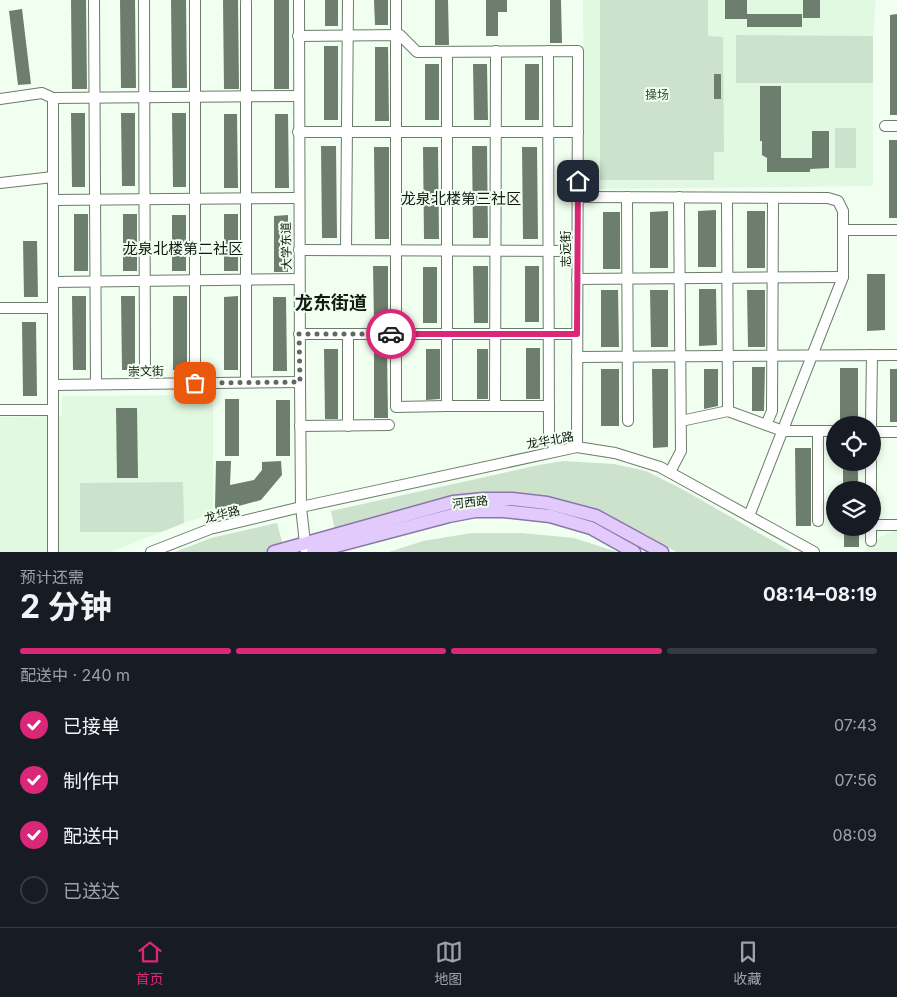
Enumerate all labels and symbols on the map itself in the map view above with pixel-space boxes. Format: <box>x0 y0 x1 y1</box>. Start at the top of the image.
park label: 操场 <box>645 87 669 102</box>
pin <box>557 160 599 202</box>
district label: 龙泉北楼第三社区 <box>401 189 521 208</box>
street label: 大学东道 <box>278 222 294 270</box>
street label: 志远街 <box>558 231 573 267</box>
district label: 龙泉北楼第二社区 <box>123 239 243 258</box>
district label: 龙东街道 <box>295 292 367 313</box>
courier <box>366 309 416 359</box>
pin <box>174 362 216 404</box>
street label: 崇文街 <box>128 363 164 379</box>
street label: 龙华北路 <box>525 428 575 452</box>
street label: 河西路 <box>451 493 489 511</box>
street label: 龙华路 <box>203 502 241 526</box>

